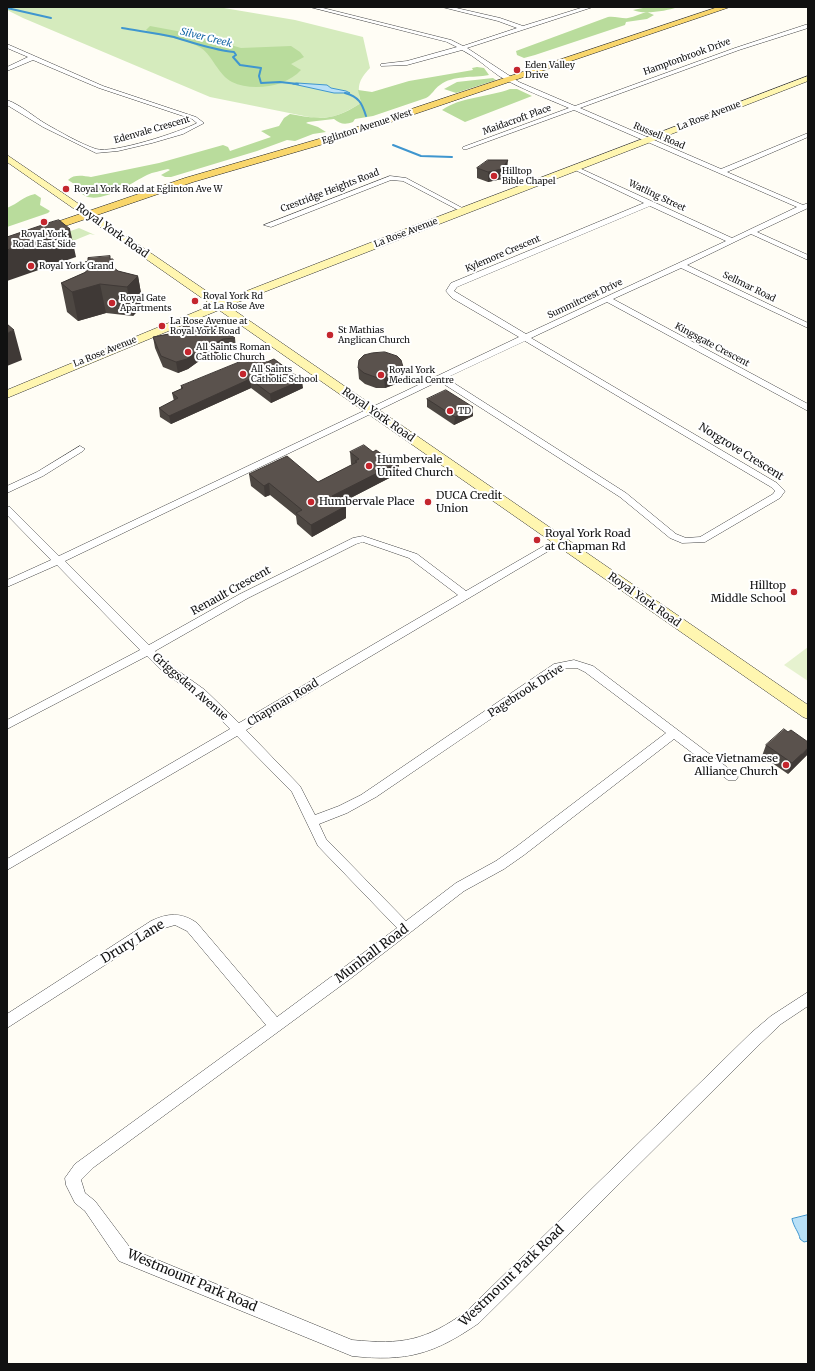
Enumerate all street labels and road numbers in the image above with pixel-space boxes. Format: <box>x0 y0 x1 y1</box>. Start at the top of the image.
street label: Hamptonbrook Drive <box>642 36 732 78</box>
street label: La Rose Avenue <box>676 99 742 133</box>
street label: Maidacroft Place <box>481 103 553 137</box>
street label: Eglinton Avenue West <box>321 107 413 147</box>
street label: Edenvale Crescent <box>113 114 191 146</box>
street label: Russell Road <box>632 120 686 152</box>
street label: Crestridge Heights Road <box>279 167 381 215</box>
street label: Watling Street <box>627 178 687 214</box>
street label: Royal York Road <box>73 201 151 261</box>
street label: La Rose Avenue <box>373 216 439 250</box>
street label: Kylemore Crescent <box>464 233 542 275</box>
street label: Sellmar Road <box>721 270 777 304</box>
street label: Summitcrest Drive <box>546 277 624 321</box>
street label: Kingsgate Crescent <box>673 321 751 369</box>
street label: La Rose Avenue <box>72 334 138 370</box>
street label: Royal York Road <box>339 385 417 445</box>
street label: Norgrove Crescent <box>696 421 786 483</box>
street label: Renault Crescent <box>189 564 273 618</box>
street label: Royal York Road <box>605 570 683 630</box>
street label: Griggsden Avenue <box>149 651 231 723</box>
street label: Pagebrook Drive <box>486 662 566 720</box>
street label: Chapman Road <box>245 677 321 729</box>
street label: Drury Lane <box>98 917 168 967</box>
street label: Munhall Road <box>332 921 412 987</box>
street label: Westmount Park Road <box>456 1222 568 1330</box>
street label: Westmount Park Road <box>125 1247 259 1315</box>

